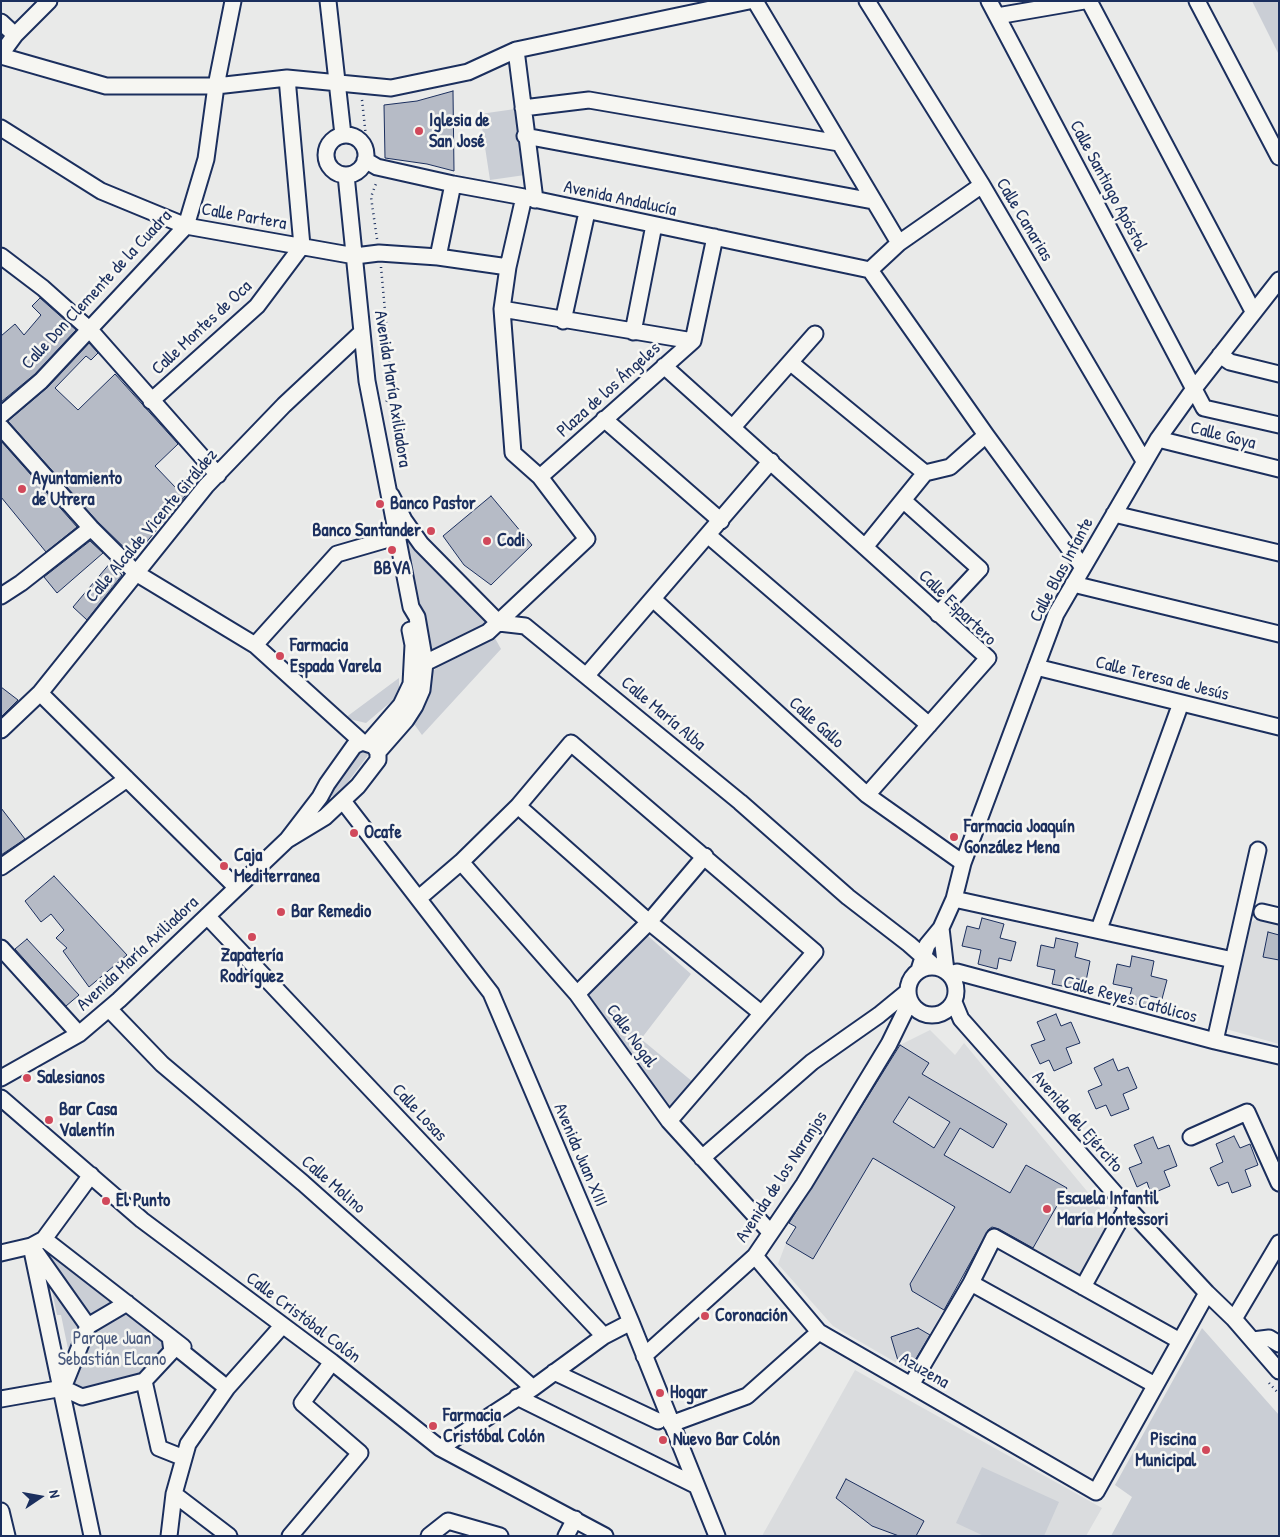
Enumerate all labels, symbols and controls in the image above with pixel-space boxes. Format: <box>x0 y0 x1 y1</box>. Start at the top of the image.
place label: Iglesia de San José <box>429 110 490 152</box>
street label: Calle Santiago Apóstol <box>1064 117 1152 255</box>
marker: Iglesia de San José <box>413 125 425 137</box>
street label: Calle Canarias <box>991 175 1057 265</box>
street label: Avenida Andalucía <box>562 177 678 221</box>
street label: Calle Partera <box>200 199 288 235</box>
street label: Calle Don Clemente de la Cuadra <box>17 206 177 374</box>
street label: Calle Montes de Oca <box>148 276 256 380</box>
street label: Avenida María Axiliadora <box>369 309 415 469</box>
street label: Plaza de los Ángeles <box>553 338 665 442</box>
street label: Calle Goya <box>1188 417 1258 455</box>
street label: Calle Alcalde Vicente Giráldez <box>81 445 223 607</box>
place label: Ayuntamiento de Utrera <box>32 468 122 510</box>
marker: Ayuntamiento de Utrera <box>16 483 28 495</box>
place label: Banco Pastor <box>390 493 476 515</box>
marker: Banco Pastor <box>374 498 386 510</box>
street label: Calle Blas Infante <box>1025 514 1099 626</box>
place label: Banco Santander <box>312 520 421 542</box>
marker: Banco Santander <box>425 525 437 537</box>
place label: Codi <box>497 530 525 552</box>
marker: Codi <box>481 535 493 547</box>
marker: BBVA <box>386 544 398 556</box>
place label: BBVA <box>373 558 411 580</box>
street label: Calle Espartero <box>913 565 1001 651</box>
place label: Farmacia Espada Varela <box>290 635 381 678</box>
marker: Farmacia Espada Varela <box>274 650 286 662</box>
street label: Calle Teresa de Jesús <box>1093 652 1231 706</box>
street label: Calle María Alba <box>616 672 710 756</box>
street label: Calle Gallo <box>784 693 848 753</box>
place label: Farmacia Joaquín González Mena <box>964 816 1075 859</box>
place label: Ocafe <box>364 822 402 844</box>
marker: Ocafe <box>348 827 360 839</box>
marker: Farmacia Joaquín González Mena <box>948 831 960 843</box>
place label: Caja Mediterranea <box>234 845 320 888</box>
marker: Caja Mediterranea <box>218 860 230 872</box>
street label: Avenida María Axiliadora <box>73 892 203 1016</box>
place label: Bar Remedio <box>291 901 371 923</box>
marker: Bar Remedio <box>275 906 287 918</box>
marker: Zapatería Rodríguez <box>246 931 258 943</box>
place label: Zapatería Rodríguez <box>220 945 284 988</box>
street label: Calle Reyes Católicos <box>1061 972 1199 1028</box>
street label: Calle Nogal <box>601 1000 661 1072</box>
place label: Salesianos <box>37 1067 105 1089</box>
street label: Avenida del Ejército <box>1027 1067 1127 1177</box>
marker: Salesianos <box>21 1072 33 1084</box>
street label: Calle Losas <box>387 1080 451 1146</box>
place label: Bar Casa Valentín <box>59 1099 117 1142</box>
street label: Avenida Juan XIII <box>549 1100 611 1210</box>
street label: Avenida de los Naranjos <box>732 1107 832 1247</box>
marker: Bar Casa Valentín <box>43 1114 55 1126</box>
street label: Calle Molino <box>296 1151 370 1219</box>
place label: Escuela Infantil María Montessori <box>1057 1188 1168 1230</box>
place label: El Punto <box>116 1190 170 1212</box>
marker: El Punto <box>100 1195 112 1207</box>
marker: Escuela Infantil María Montessori <box>1041 1203 1053 1215</box>
street label: Calle Cristóbal Colón <box>241 1268 365 1368</box>
place label: Coronación <box>715 1305 788 1327</box>
marker: Coronación <box>699 1310 711 1322</box>
park label: Parque Juan Sebastián Elcano <box>58 1328 166 1370</box>
street label: Azuzena <box>895 1348 953 1394</box>
place label: Hogar <box>670 1382 708 1404</box>
marker: Hogar <box>654 1387 666 1399</box>
place label: Farmacia Cristóbal Colón <box>443 1405 545 1448</box>
marker: Farmacia Cristóbal Colón <box>427 1420 439 1432</box>
place label: Nuevo Bar Colón <box>673 1429 780 1451</box>
place label: Piscina Municipal <box>1135 1429 1196 1472</box>
marker: Nuevo Bar Colón <box>657 1434 669 1446</box>
marker: Piscina Municipal <box>1200 1444 1212 1456</box>
north arrow <box>15 1472 65 1522</box>
text: N <box>45 1488 65 1499</box>

